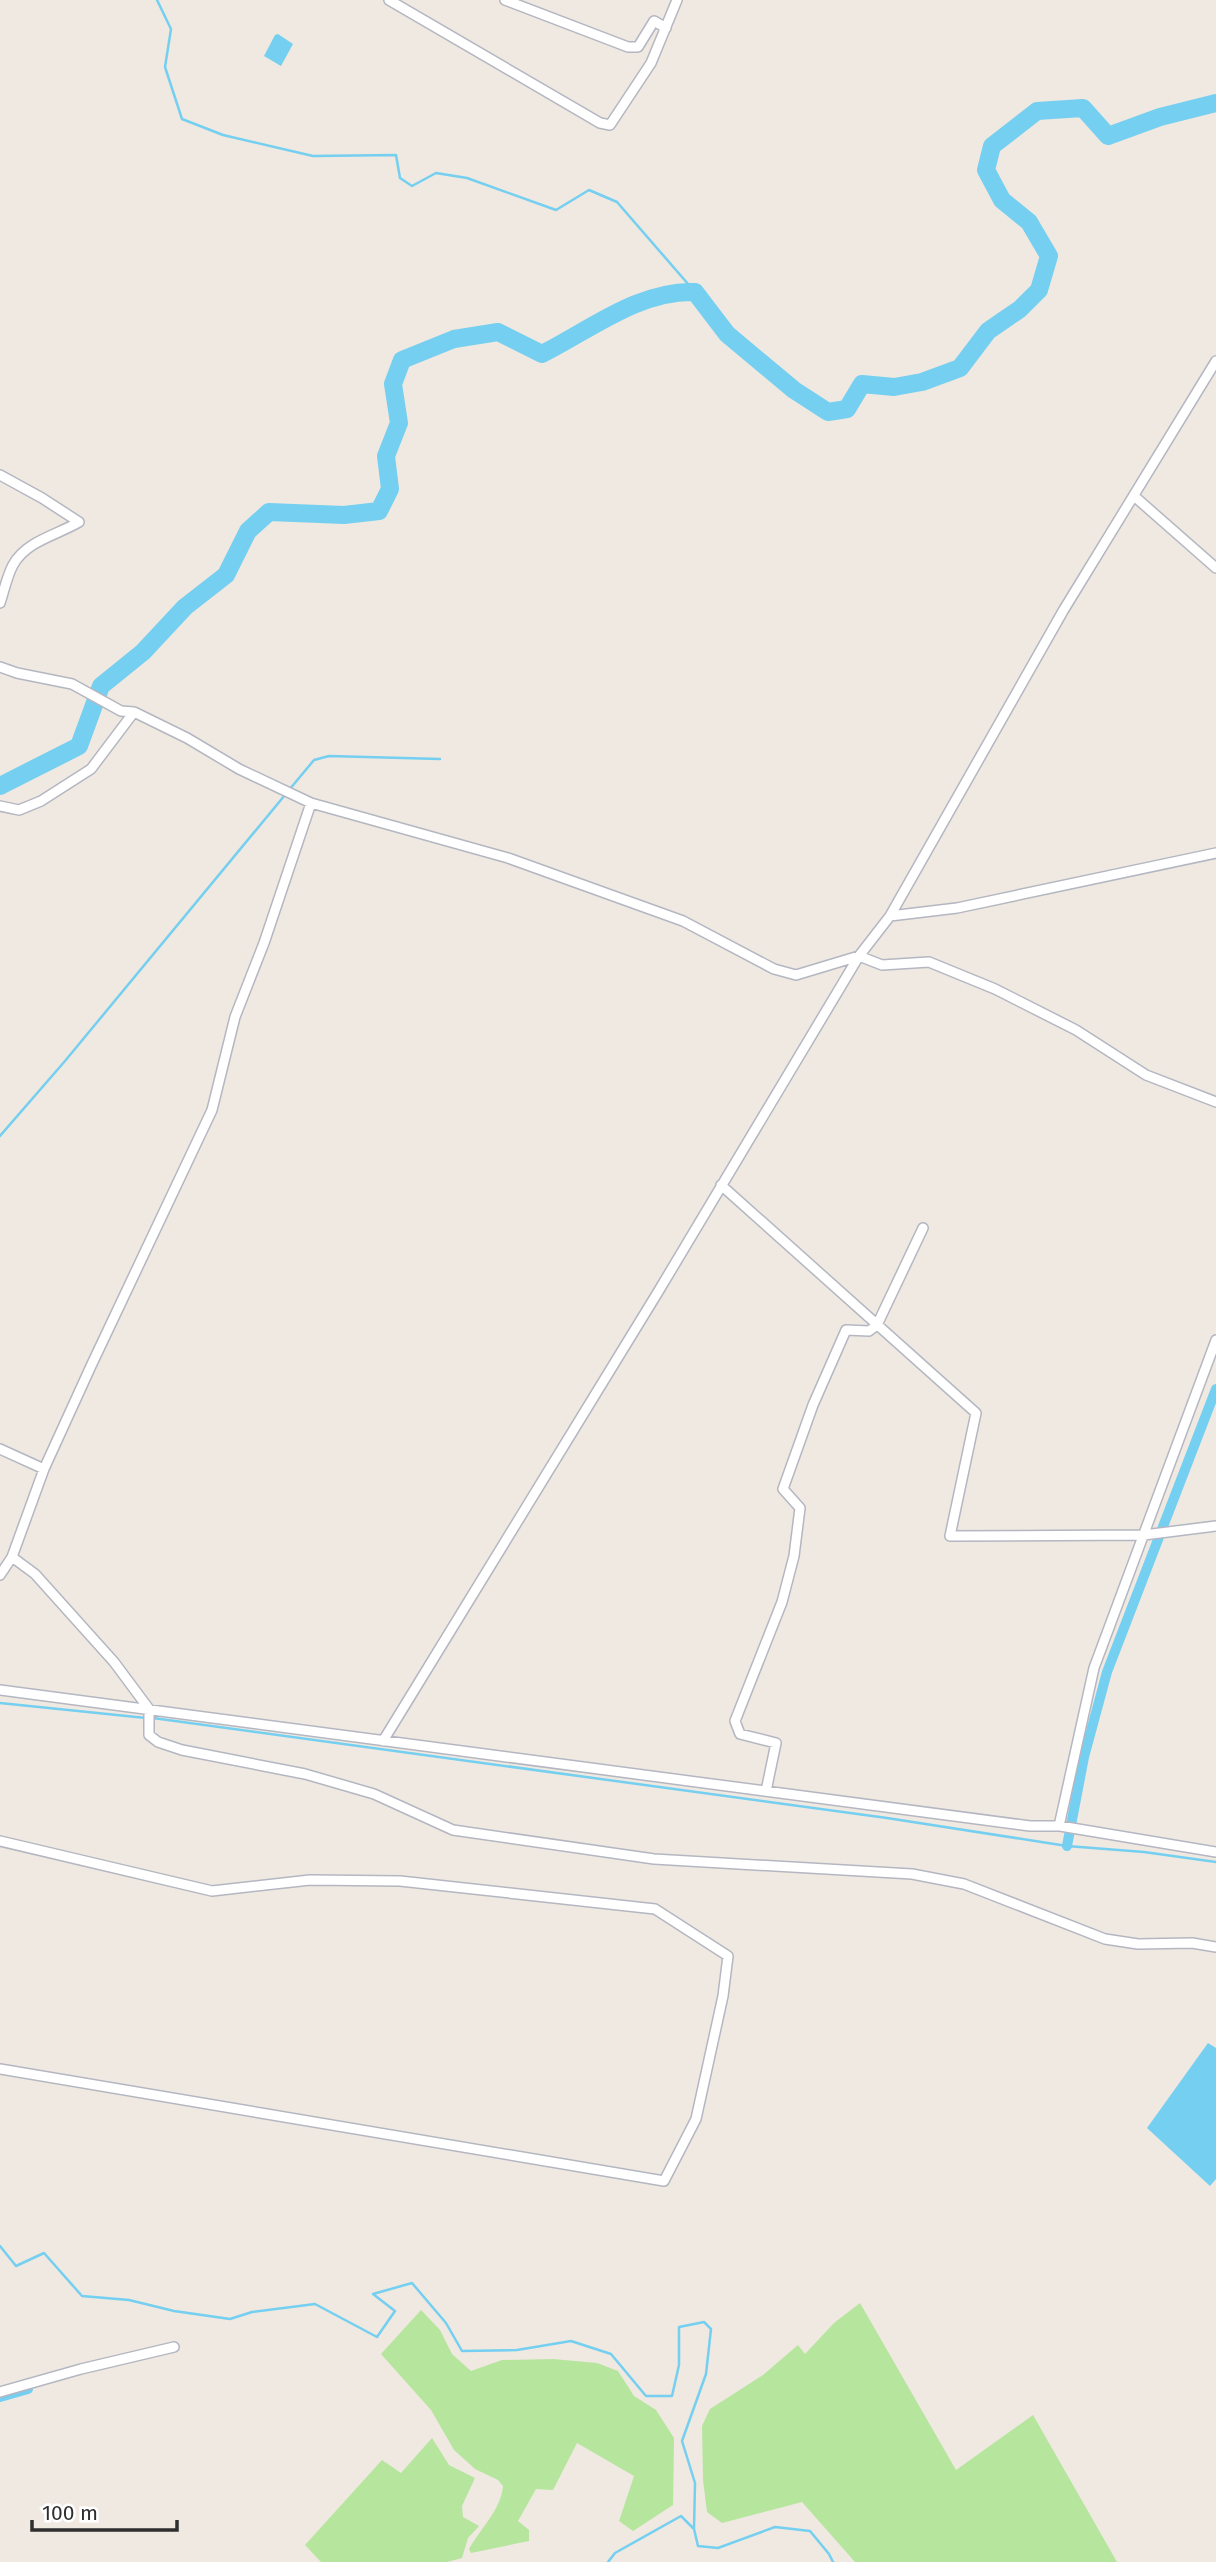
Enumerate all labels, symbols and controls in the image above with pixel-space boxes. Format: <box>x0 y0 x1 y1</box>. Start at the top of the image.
scale bar <box>32 2488 177 2532</box>
text: 100 m <box>42 2500 98 2526</box>

